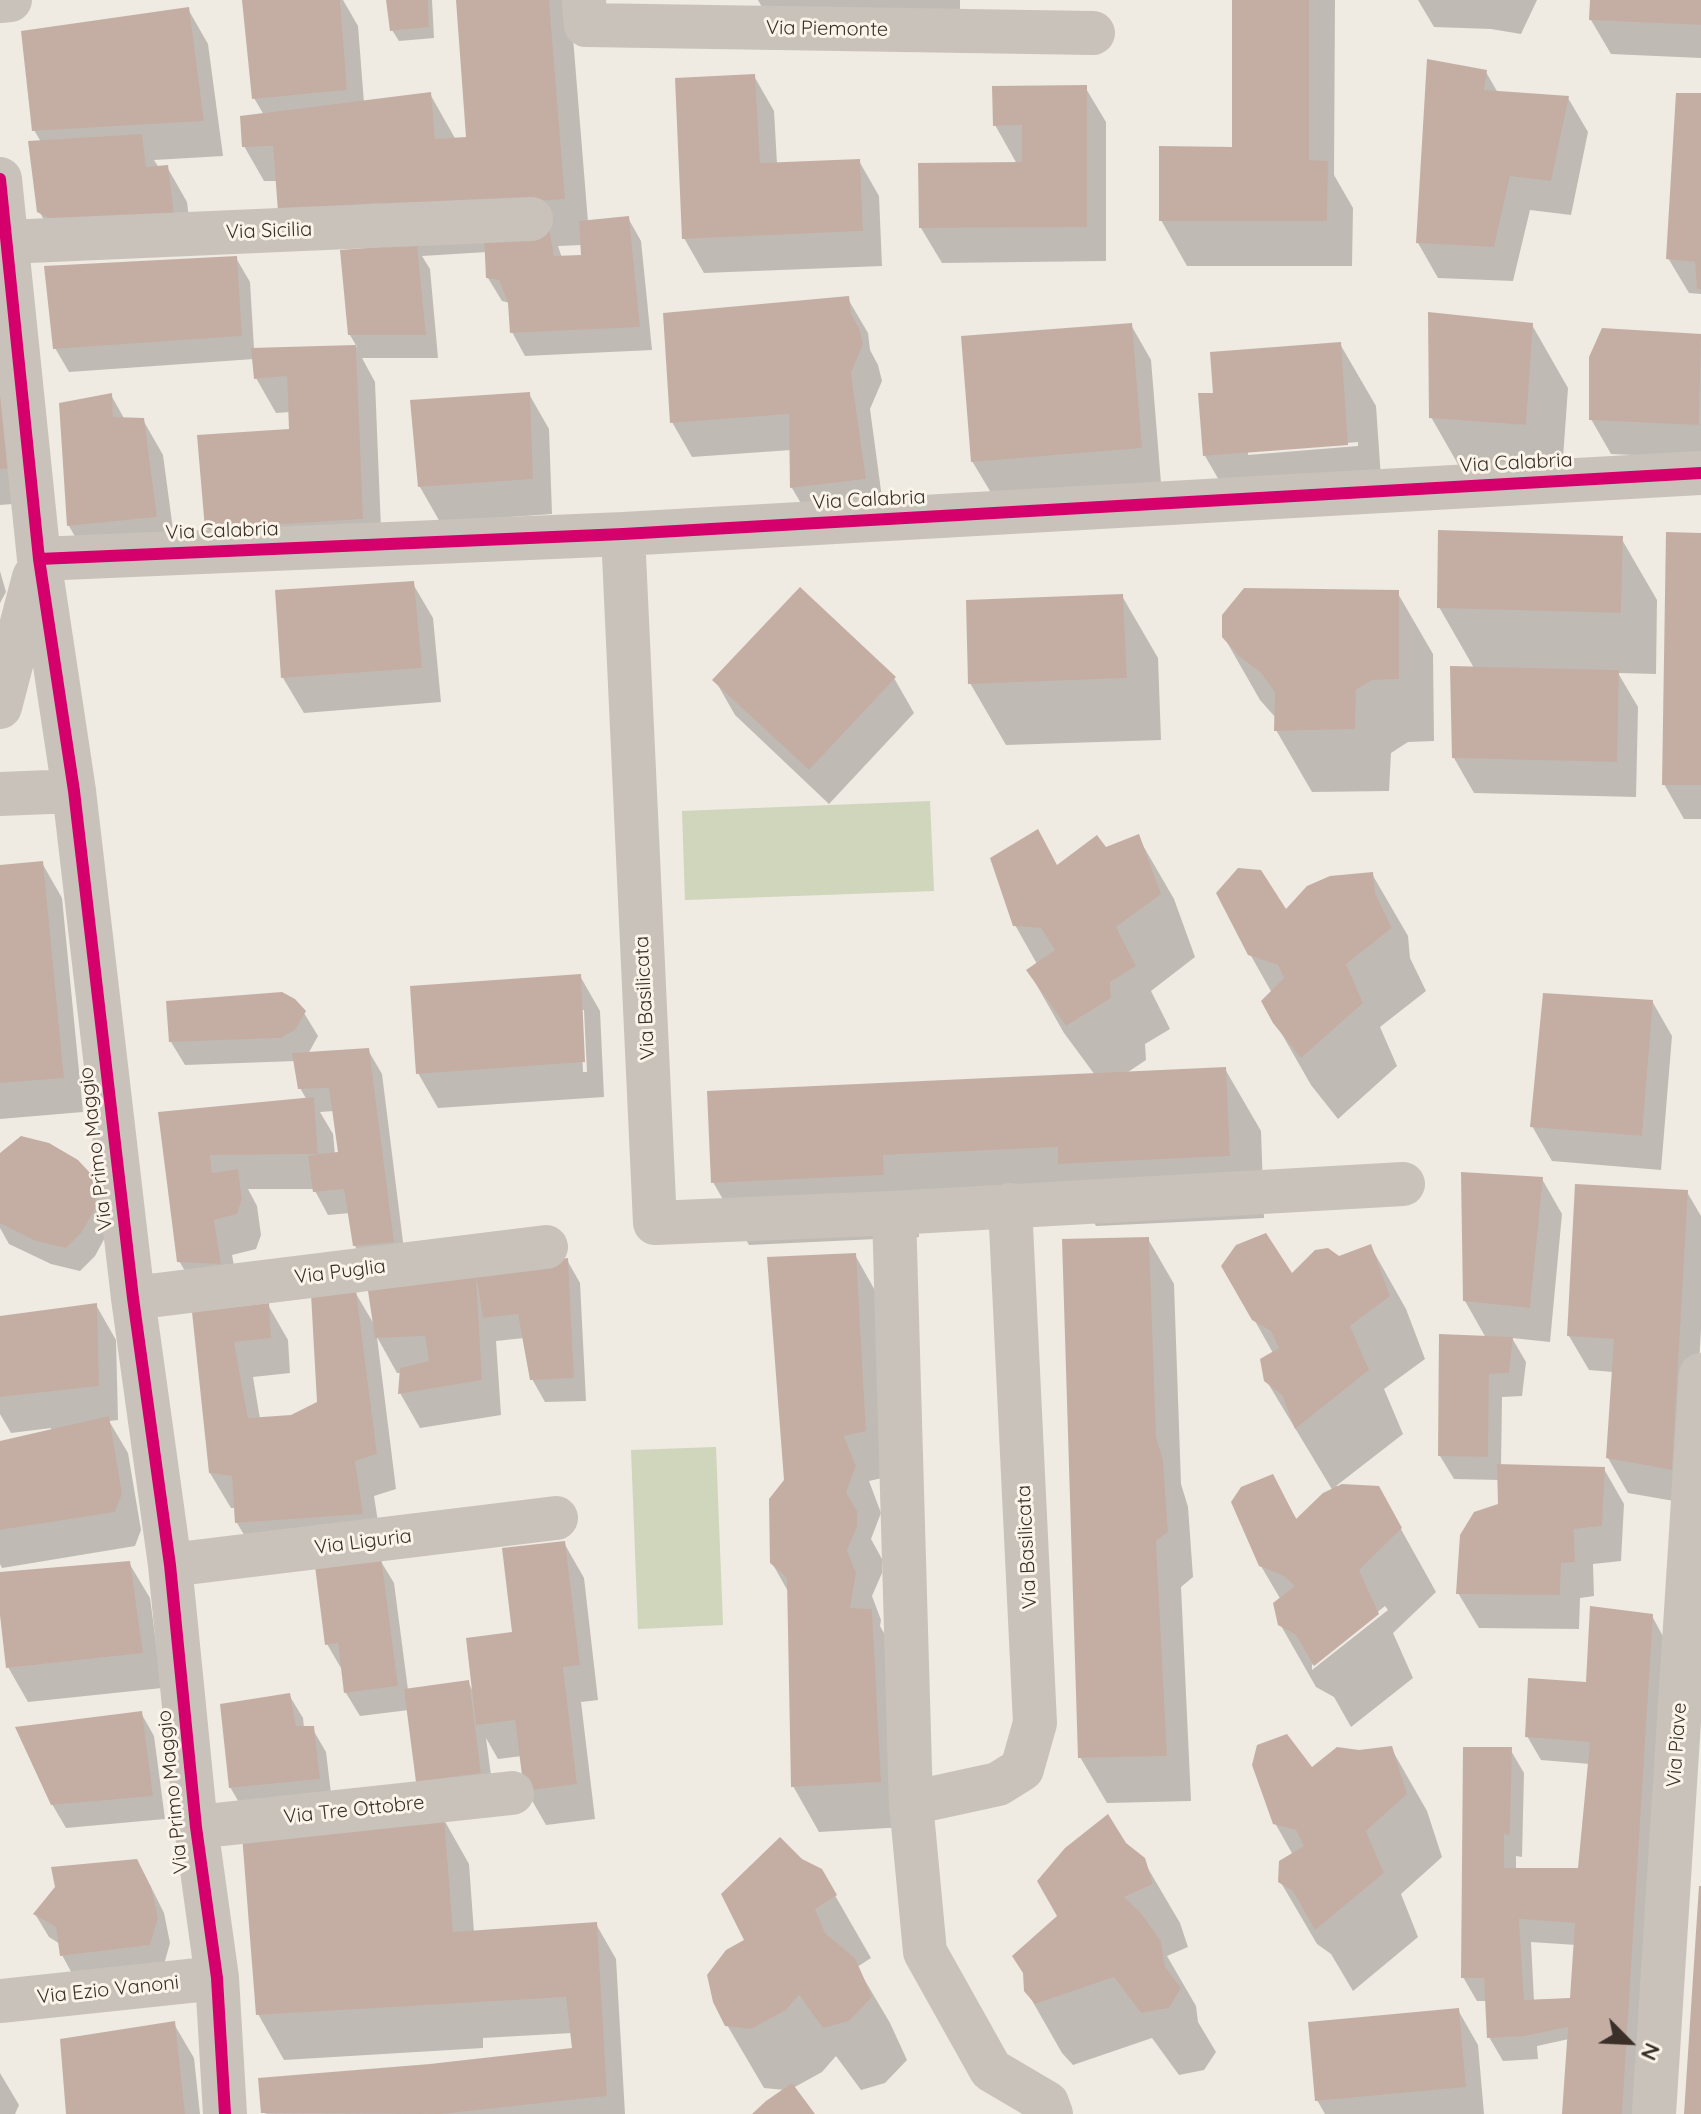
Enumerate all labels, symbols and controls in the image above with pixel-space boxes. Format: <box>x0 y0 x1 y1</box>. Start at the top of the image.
street label: Via Piemonte <box>766 16 888 42</box>
street label: Via Sicilia <box>225 218 313 244</box>
street label: Via Calabria <box>1459 448 1573 478</box>
street label: Via Calabria <box>812 485 926 515</box>
street label: Via Calabria <box>165 517 279 545</box>
street label: Via Basilicata <box>630 935 660 1061</box>
street label: Via Primo Maggio <box>74 1066 118 1232</box>
street label: Via Puglia <box>293 1255 387 1289</box>
street label: Via Basilicata <box>1012 1484 1042 1610</box>
street label: Via Liguria <box>313 1524 413 1560</box>
street label: Via Piave <box>1662 1702 1692 1788</box>
street label: Via Primo Maggio <box>152 1709 194 1875</box>
street label: Via Tre Ottobre <box>282 1791 426 1829</box>
street label: Via Ezio Vanoni <box>36 1971 180 2009</box>
north arrow <box>1589 2002 1669 2082</box>
text: N <box>1635 2039 1667 2065</box>

